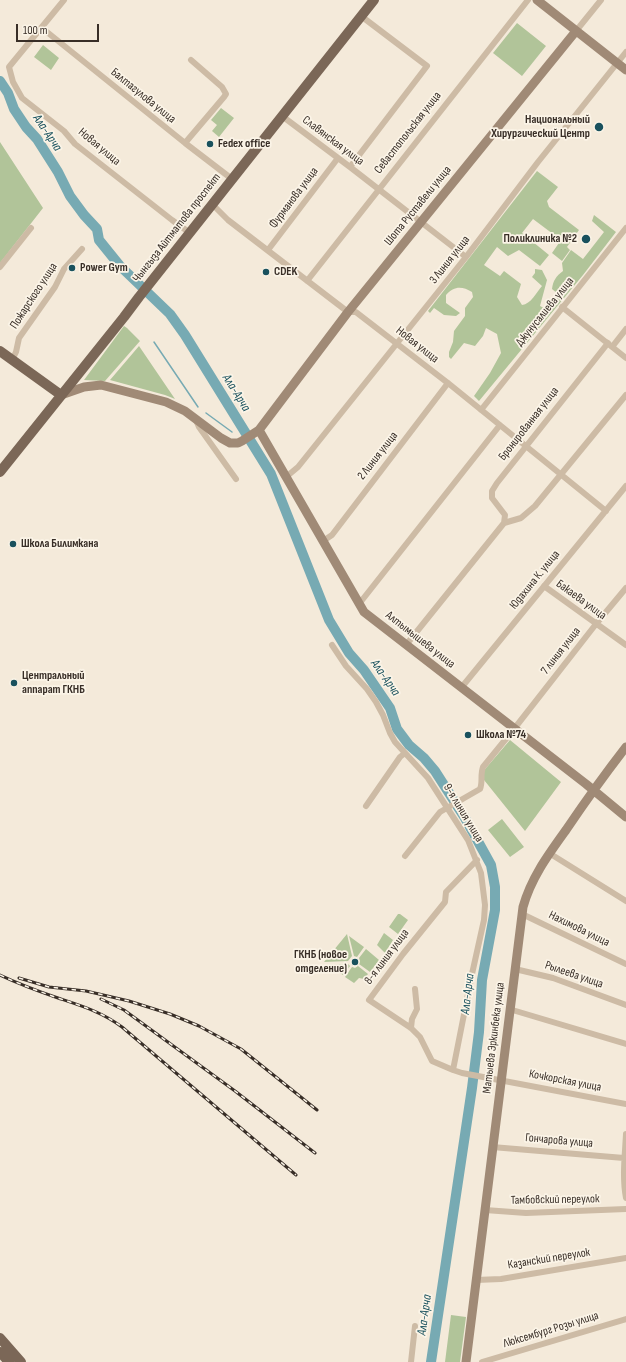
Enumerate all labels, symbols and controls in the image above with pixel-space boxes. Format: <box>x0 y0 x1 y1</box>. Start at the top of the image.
scale bar <box>18 16 101 42</box>
text: 100 m <box>23 23 48 38</box>
street label: Балтагулова улица <box>108 65 178 127</box>
street label: Севастопольская улица <box>371 89 445 177</box>
water label: Ала-Арча <box>29 112 65 154</box>
street label: Славянская улица <box>299 113 367 169</box>
place label: Национальный Хирургический Центр <box>491 113 590 141</box>
marker: Национальный Хирургический Центр <box>593 121 605 133</box>
street label: Новая улица <box>75 125 123 169</box>
place label: Fedex office <box>218 137 270 151</box>
marker: Fedex office <box>205 139 215 149</box>
street label: Шота Руставели улица <box>381 163 455 249</box>
street label: Фурманова улица <box>266 165 322 231</box>
street label: Чынгыза Айтматова проспект <box>130 171 224 285</box>
place label: Поликлиника №2 <box>503 232 577 246</box>
street label: 3 Линия улица <box>427 233 473 287</box>
marker: Поликлиника №2 <box>580 233 592 245</box>
street label: Пожарского улица <box>7 260 61 332</box>
place label: Power Gym <box>80 261 128 275</box>
marker: Power Gym <box>67 263 77 273</box>
place label: CDEK <box>274 265 297 279</box>
marker: CDEK <box>261 267 271 277</box>
street label: Джунусалиева улица <box>513 275 577 349</box>
street label: Новая улица <box>393 324 441 366</box>
water label: Ала-Арча <box>219 371 253 415</box>
street label: Бронированная улица <box>496 384 562 464</box>
street label: 2 Линия улица <box>355 429 401 483</box>
place label: Школа Билимкана <box>21 537 98 551</box>
marker: Школа Билимкана <box>8 539 18 549</box>
street label: Юдахина К. улица <box>507 548 563 612</box>
street label: Бакаева улица <box>553 577 609 623</box>
street label: Алтымышева улица <box>382 608 458 672</box>
street label: 7 линия улица <box>538 625 584 677</box>
water label: Ала-Арча <box>367 657 403 699</box>
place label: Центральный аппарат ГКНБ <box>22 669 85 697</box>
marker: Центральный аппарат ГКНБ <box>9 678 19 688</box>
place label: Школа №74 <box>476 728 526 742</box>
marker: Школа №74 <box>463 730 473 740</box>
street label: 9-я линия улица <box>440 781 486 845</box>
street label: Нахимова улица <box>546 908 612 950</box>
street label: 8-я линия улица <box>362 927 412 987</box>
place label: ГКНБ (новое отделение) <box>294 948 347 976</box>
marker: ГКНБ (новое отделение) <box>350 957 360 967</box>
street label: Рылеева улица <box>543 958 605 992</box>
water label: Ала-Арча <box>458 973 478 1015</box>
street label: Матыева Эркинбека улица <box>480 982 508 1094</box>
street label: Кочкорская улица <box>528 1067 602 1095</box>
street label: Гончарова улица <box>525 1131 593 1151</box>
street label: Тамбовский переулок <box>510 1192 600 1208</box>
street label: Казанский переулок <box>507 1245 591 1273</box>
water label: Ала-Арча <box>414 1294 436 1336</box>
street label: Люксембург Розы улица <box>501 1309 601 1351</box>

